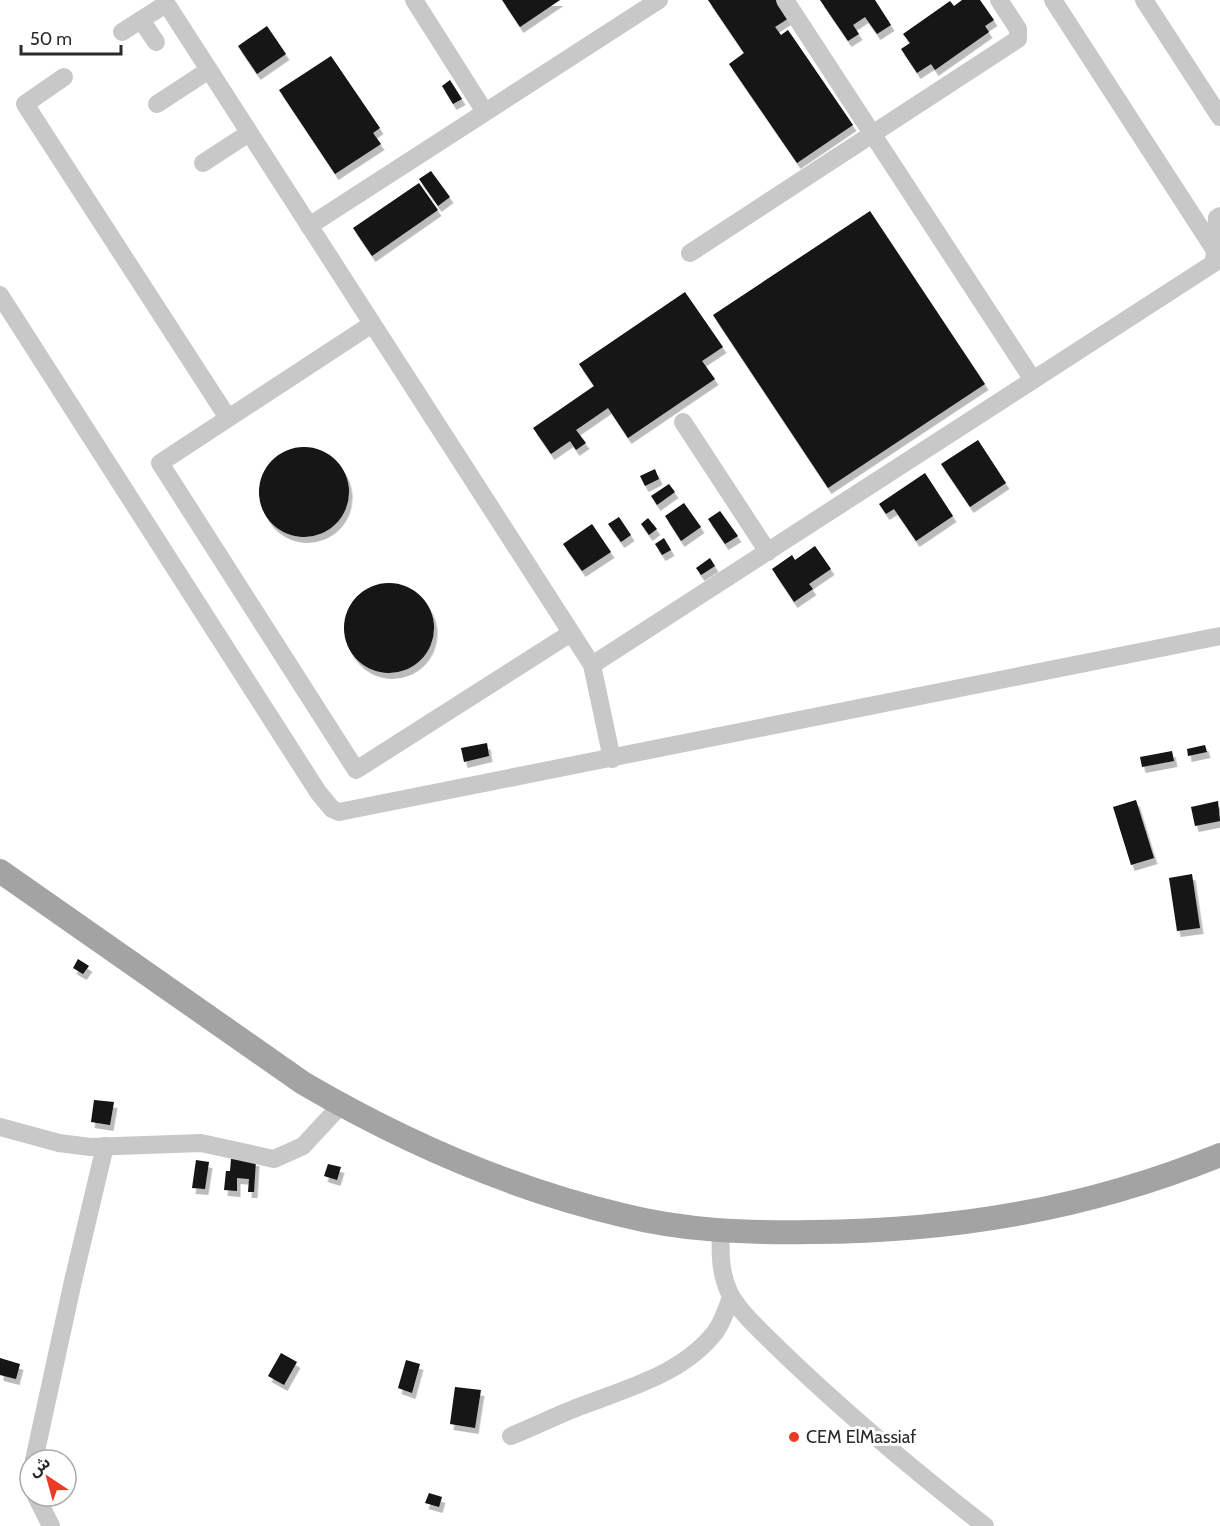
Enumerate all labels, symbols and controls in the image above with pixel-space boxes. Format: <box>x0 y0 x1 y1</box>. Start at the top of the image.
scale bar <box>21 18 122 56</box>
text: 50 m <box>30 28 72 50</box>
place label: CEM ElMassiaf <box>806 1426 916 1448</box>
marker: CEM ElMassiaf <box>787 1430 801 1444</box>
north arrow <box>18 1448 78 1508</box>
text: ش <box>25 1452 54 1480</box>

